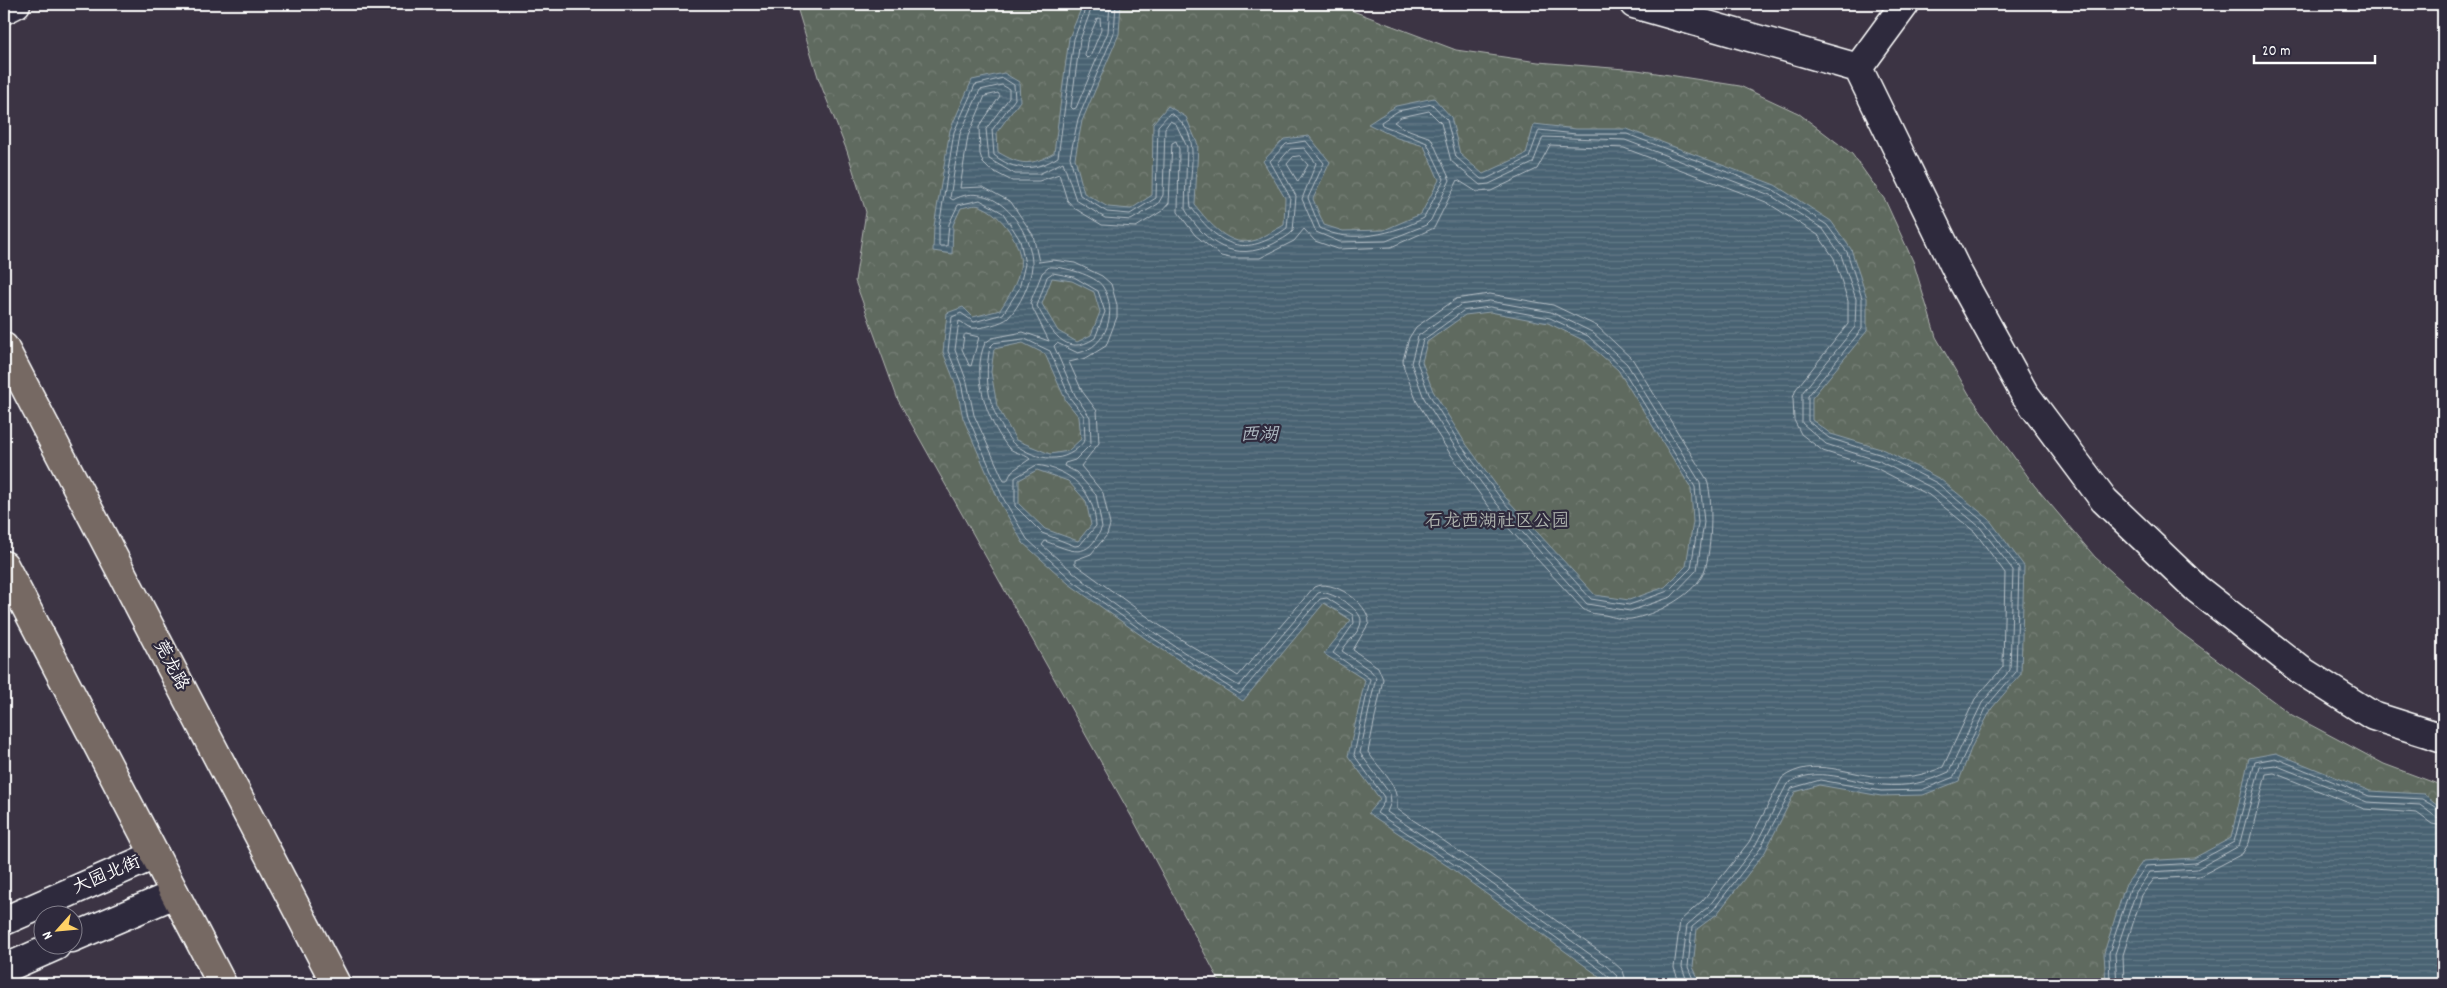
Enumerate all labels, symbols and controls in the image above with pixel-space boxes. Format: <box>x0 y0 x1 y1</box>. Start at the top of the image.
scale bar <box>2254 32 2376 64</box>
text: 20 m <box>2262 41 2290 63</box>
water label: 西湖 <box>1240 423 1280 450</box>
park label: 石龙西湖社区公园 <box>1425 510 1569 535</box>
street label: 莞龙路 <box>146 636 194 696</box>
street label: 大园北街 <box>69 850 145 902</box>
north arrow <box>32 906 82 956</box>
text: N <box>38 927 59 943</box>

